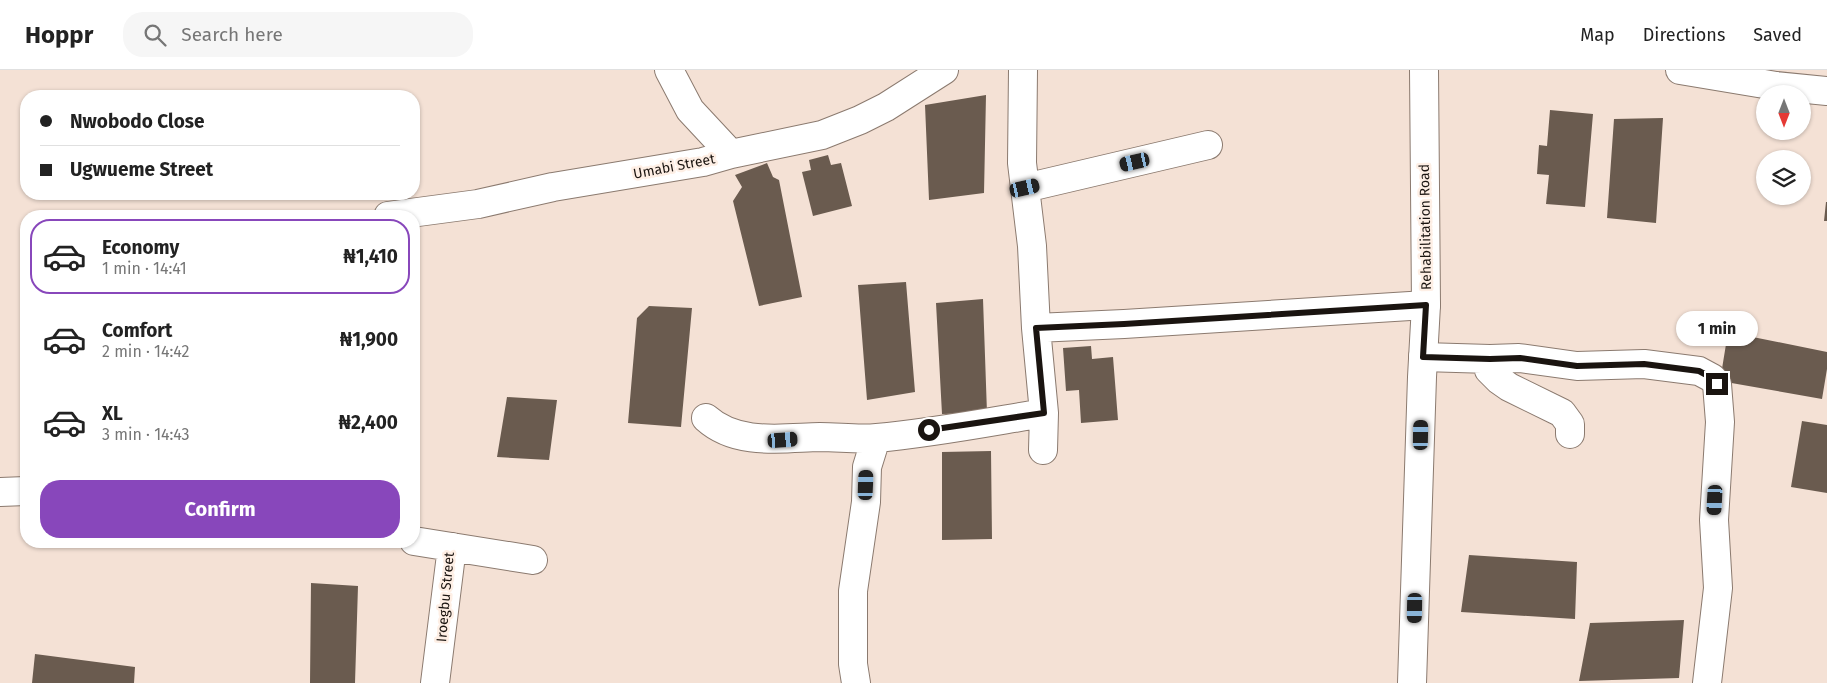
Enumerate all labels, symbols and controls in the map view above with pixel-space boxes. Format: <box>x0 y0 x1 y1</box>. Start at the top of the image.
search box <box>123 12 473 57</box>
text: Hoppr <box>25 21 93 49</box>
icon: search <box>141 21 169 49</box>
text: Search here <box>181 23 283 46</box>
text: Map <box>1580 24 1615 46</box>
text: Directions <box>1643 24 1725 46</box>
text: Saved <box>1753 24 1802 46</box>
north arrow <box>1756 85 1811 140</box>
map controls <box>1756 85 1811 205</box>
text: Nwobodo Close <box>70 110 204 133</box>
street label: Umabi Street <box>632 150 717 183</box>
button: layers <box>1756 150 1811 205</box>
car <box>1118 151 1151 173</box>
text: Ugwueme Street <box>70 158 213 181</box>
street label: Rehabilitation Road <box>1416 164 1435 290</box>
car <box>1008 177 1041 199</box>
icon: car <box>42 234 87 279</box>
text: Economy <box>102 236 179 259</box>
text: ₦1,410 <box>343 245 398 268</box>
text: 1 min · 14:41 <box>102 259 187 278</box>
callout: 1 min <box>1676 312 1758 346</box>
icon: car <box>42 317 87 362</box>
text: Comfort <box>102 319 172 342</box>
text: 1 min <box>1698 319 1736 338</box>
text: ₦1,900 <box>340 328 398 351</box>
text: 2 min · 14:42 <box>102 342 189 361</box>
route end <box>1706 373 1728 395</box>
icon: car <box>42 400 87 445</box>
text: XL <box>102 402 123 425</box>
text: ₦2,400 <box>339 411 398 434</box>
route start <box>918 419 940 441</box>
car <box>1413 420 1428 450</box>
text: 3 min · 14:43 <box>102 425 190 444</box>
car <box>767 431 798 449</box>
car <box>857 470 874 500</box>
button: Confirm <box>40 480 400 538</box>
car <box>1706 485 1723 515</box>
street label: Iroegbu Street <box>433 550 458 643</box>
car <box>1407 593 1422 623</box>

